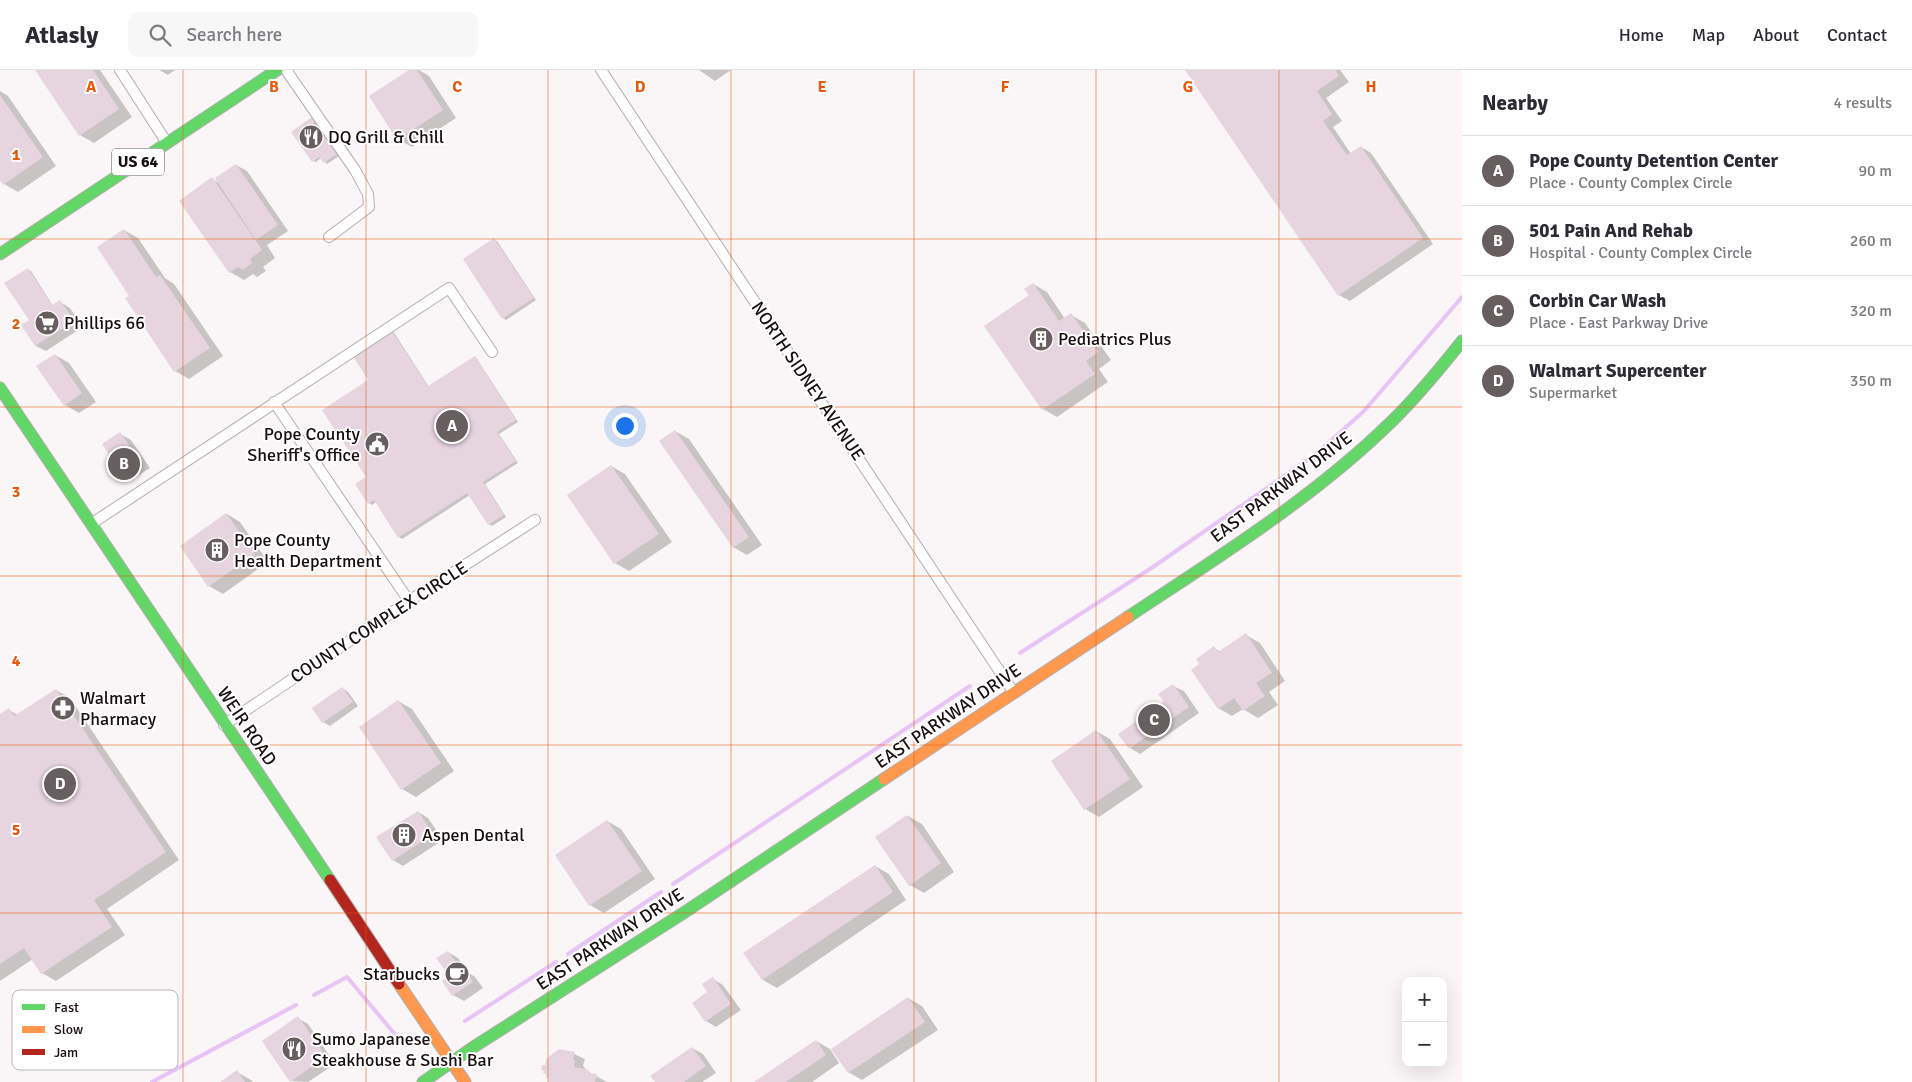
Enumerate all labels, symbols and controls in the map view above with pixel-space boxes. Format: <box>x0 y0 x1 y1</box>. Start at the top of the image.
search box <box>128 12 478 57</box>
text: Atlasly <box>25 20 98 50</box>
icon: search <box>146 21 174 49</box>
text: Search here <box>186 23 282 47</box>
text: Home <box>1619 24 1664 46</box>
text: Map <box>1692 24 1725 46</box>
text: About <box>1753 24 1799 46</box>
text: Contact <box>1827 24 1887 46</box>
text: A <box>86 77 97 97</box>
text: B <box>269 77 279 97</box>
text: C <box>452 77 462 97</box>
text: D <box>635 77 646 97</box>
text: E <box>817 77 827 97</box>
text: F <box>1001 77 1010 97</box>
text: G <box>1183 77 1193 97</box>
text: H <box>1366 77 1376 97</box>
text: Nearby <box>1482 90 1548 116</box>
text: 4 results <box>1833 93 1892 113</box>
restaurant icon: DQ Grill & Chill <box>298 124 324 150</box>
place label: DQ Grill & Chill <box>328 126 444 148</box>
text: 1 <box>12 145 21 165</box>
road number: US 64 <box>112 148 164 175</box>
text: Pope County Detention Center <box>1529 149 1778 173</box>
text: A <box>1493 161 1503 181</box>
text: 90 m <box>1858 161 1892 181</box>
text: Place · County Complex Circle <box>1529 173 1732 193</box>
text: 501 Pain And Rehab <box>1529 219 1693 243</box>
text: B <box>1493 231 1503 251</box>
text: 260 m <box>1850 231 1892 251</box>
text: Hospital · County Complex Circle <box>1529 243 1752 263</box>
text: Corbin Car Wash <box>1529 289 1666 313</box>
street label: NORTH SIDNEY AVENUE <box>747 297 869 465</box>
text: C <box>1493 301 1503 321</box>
text: 320 m <box>1850 301 1892 321</box>
supermarket icon: Phillips 66 <box>34 310 60 336</box>
place label: Phillips 66 <box>64 312 145 334</box>
text: Place · East Parkway Drive <box>1529 313 1708 333</box>
text: 2 <box>12 314 20 334</box>
building icon: Pediatrics Plus <box>1028 326 1054 352</box>
place label: Pediatrics Plus <box>1058 328 1172 350</box>
text: Walmart Supercenter <box>1529 359 1707 383</box>
text: D <box>1493 371 1503 391</box>
text: 350 m <box>1850 371 1892 391</box>
text: Supermarket <box>1529 383 1617 403</box>
pin: A <box>436 407 468 445</box>
your location <box>612 413 638 439</box>
place label: Pope County Sheriff's Office <box>247 423 361 466</box>
street label: EAST PARKWAY DRIVE <box>1206 427 1356 547</box>
public building icon: Pope County Sheriff's Office <box>364 431 390 457</box>
pin: B <box>108 445 140 483</box>
text: 3 <box>12 482 20 502</box>
place label: Pope County Health Department <box>234 529 381 572</box>
building icon: Pope County Health Department <box>204 537 230 563</box>
street label: COUNTY COMPLEX CIRCLE <box>286 556 472 688</box>
text: 4 <box>12 651 21 671</box>
street label: EAST PARKWAY DRIVE <box>871 659 1025 773</box>
street label: WEIR ROAD <box>213 682 281 770</box>
place label: Walmart Pharmacy <box>80 687 157 730</box>
pharmacy icon: Walmart Pharmacy <box>50 695 76 721</box>
pin: C <box>1138 701 1170 739</box>
pin: D <box>44 765 76 803</box>
text: 5 <box>12 820 20 840</box>
building icon: Aspen Dental <box>391 822 417 848</box>
place label: Aspen Dental <box>422 824 524 846</box>
street label: EAST PARKWAY DRIVE <box>532 883 688 995</box>
cafe icon: Starbucks <box>444 961 470 987</box>
place label: Starbucks <box>363 963 440 985</box>
map controls <box>1402 977 1447 1067</box>
button: + <box>1402 977 1447 1022</box>
legend <box>12 990 178 1070</box>
text: Fast <box>54 999 79 1016</box>
text: Slow <box>54 1021 83 1038</box>
button: − <box>1402 1022 1447 1067</box>
place label: Sumo Japanese Steakhouse & Sushi Bar <box>312 1028 494 1071</box>
restaurant icon: Sumo Japanese Steakhouse & Sushi Bar <box>281 1036 307 1062</box>
text: Jam <box>54 1044 78 1061</box>

